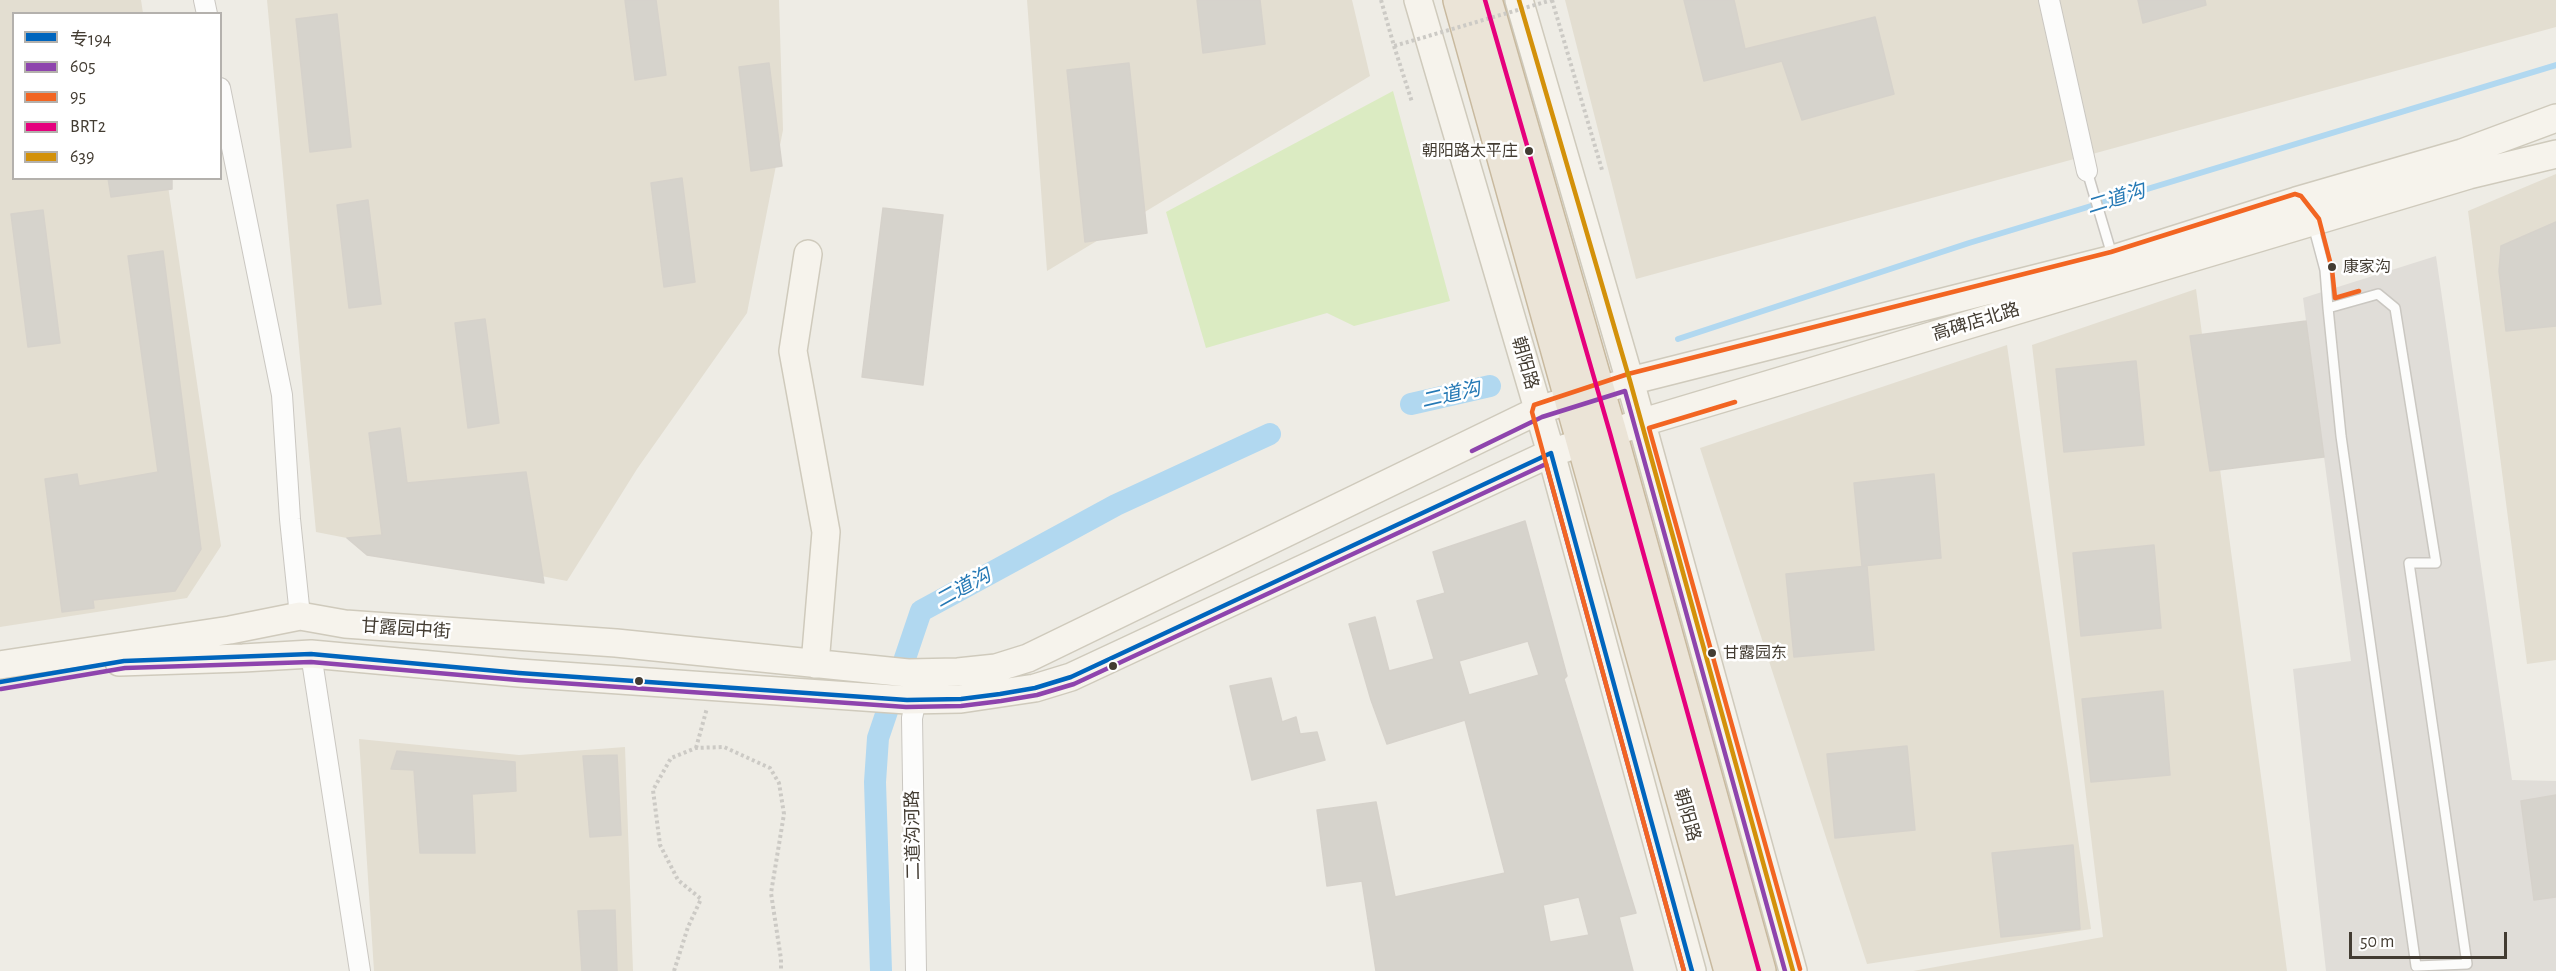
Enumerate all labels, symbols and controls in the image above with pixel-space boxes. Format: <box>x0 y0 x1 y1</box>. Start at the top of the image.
legend <box>12 12 222 180</box>
text: 专194 <box>70 31 111 49</box>
text: 605 <box>70 58 96 76</box>
text: 95 <box>70 88 86 106</box>
text: BRT2 <box>70 118 106 136</box>
place label: 朝阳路太平庄 <box>1422 141 1518 161</box>
marker: 朝阳路太平庄 <box>1523 145 1535 157</box>
text: 639 <box>70 148 94 166</box>
water label: 二道沟 <box>2084 179 2148 219</box>
place label: 康家沟 <box>2343 257 2391 277</box>
marker: 康家沟 <box>2326 261 2338 273</box>
street label: 高碑店北路 <box>1930 299 2022 345</box>
street label: 朝阳路 <box>1507 334 1543 392</box>
water label: 二道沟 <box>1419 377 1483 413</box>
water label: 二道沟 <box>931 563 995 613</box>
street label: 甘露园中街 <box>360 615 452 643</box>
place label: 甘露园东 <box>1723 643 1787 663</box>
marker: 甘露园东 <box>1706 647 1718 659</box>
unlabelled marker <box>1107 660 1119 672</box>
unlabelled marker <box>633 675 645 687</box>
street label: 朝阳路 <box>1669 786 1705 844</box>
street label: 二道沟河路 <box>901 790 925 880</box>
scale bar <box>2352 920 2510 958</box>
text: 50 m <box>2360 933 2394 951</box>

